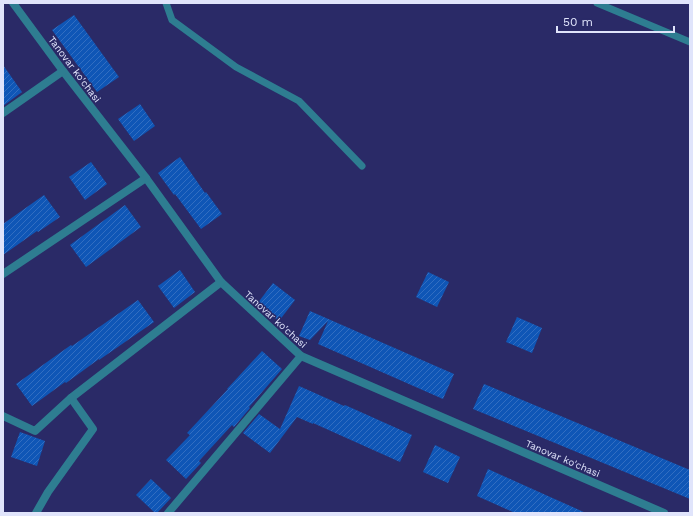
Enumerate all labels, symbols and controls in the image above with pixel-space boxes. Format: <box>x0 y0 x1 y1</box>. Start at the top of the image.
scale bar <box>557 8 674 34</box>
text: 50 m <box>563 15 593 29</box>
street label: Tanovar ko'chasi <box>46 34 103 104</box>
street label: Tanovar ko'chasi <box>242 289 309 350</box>
street label: Tanovar ko'chasi <box>524 438 602 479</box>

